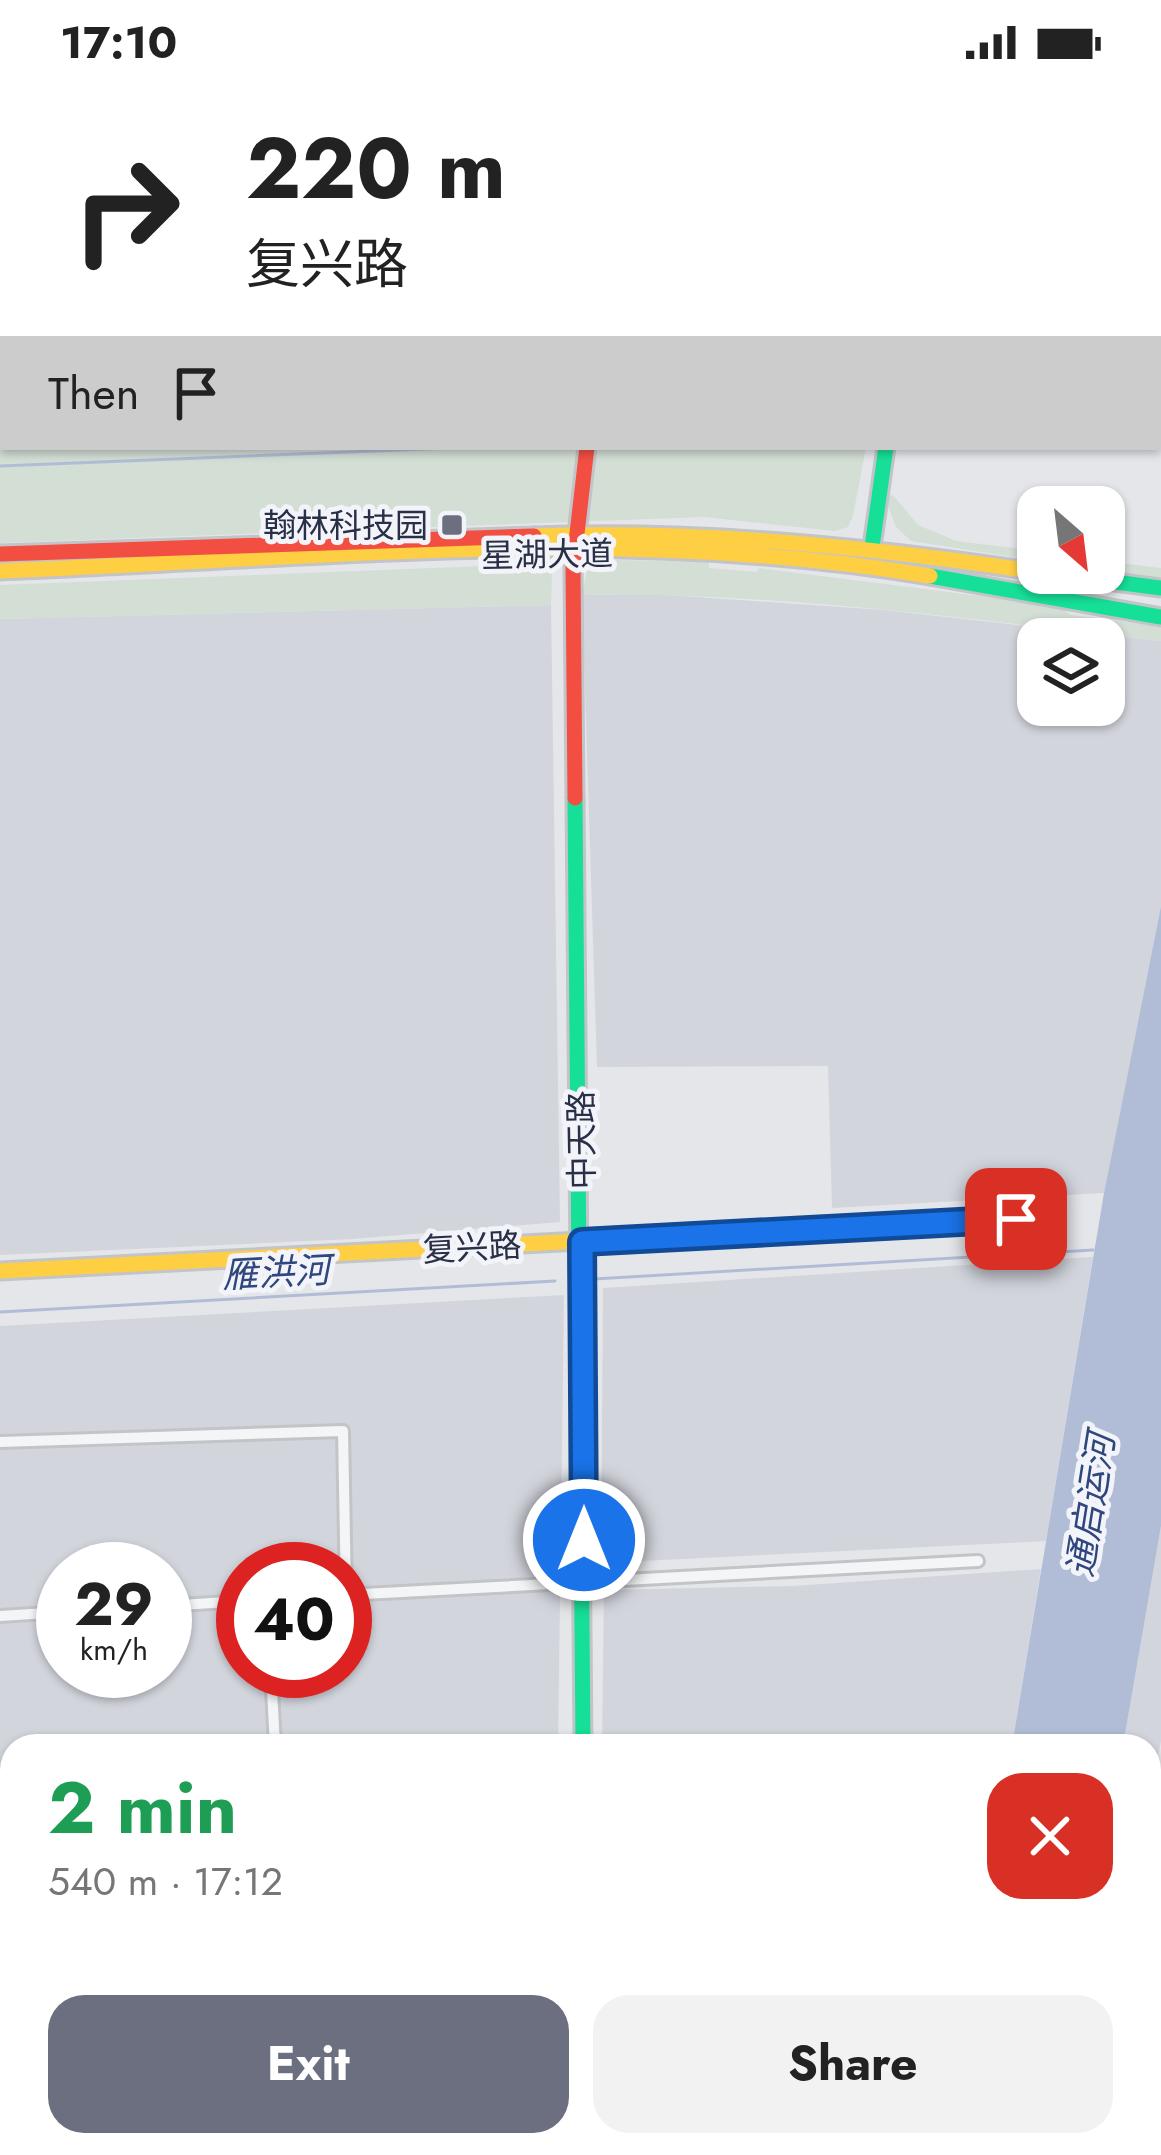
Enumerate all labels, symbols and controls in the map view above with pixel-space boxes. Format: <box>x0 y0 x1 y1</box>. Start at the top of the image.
text: 17:10 <box>60 10 177 75</box>
text: 220 m <box>246 108 506 230</box>
icon: right <box>48 132 204 288</box>
text: 复兴路 <box>246 225 408 303</box>
icon: arrive <box>163 360 229 426</box>
text: Then <box>48 361 139 426</box>
north arrow <box>1017 486 1125 594</box>
map controls <box>1017 486 1125 726</box>
place label: 翰林科技园 <box>263 502 428 549</box>
marker: 翰林科技园 <box>439 512 465 538</box>
street label: 星湖大道 <box>481 530 613 579</box>
button: layers <box>1017 618 1125 726</box>
street label: 中天路 <box>557 1090 606 1190</box>
pin <box>965 1168 1067 1270</box>
icon: arrive <box>983 1186 1049 1252</box>
street label: 复兴路 <box>421 1221 523 1274</box>
water label: 雁洪河 <box>221 1243 337 1301</box>
water label: 通启运河 <box>1053 1424 1128 1580</box>
position arrow <box>521 1477 647 1603</box>
speed limit sign: 40 <box>216 1542 372 1698</box>
text: 29 <box>74 1561 154 1648</box>
text: km/h <box>80 1628 148 1671</box>
text: 2 min <box>48 1756 237 1860</box>
button: close <box>987 1773 1113 1899</box>
text: 540 m · 17:12 <box>48 1853 283 1910</box>
button: Exit <box>48 1995 569 2133</box>
button: Share <box>593 1995 1113 2133</box>

